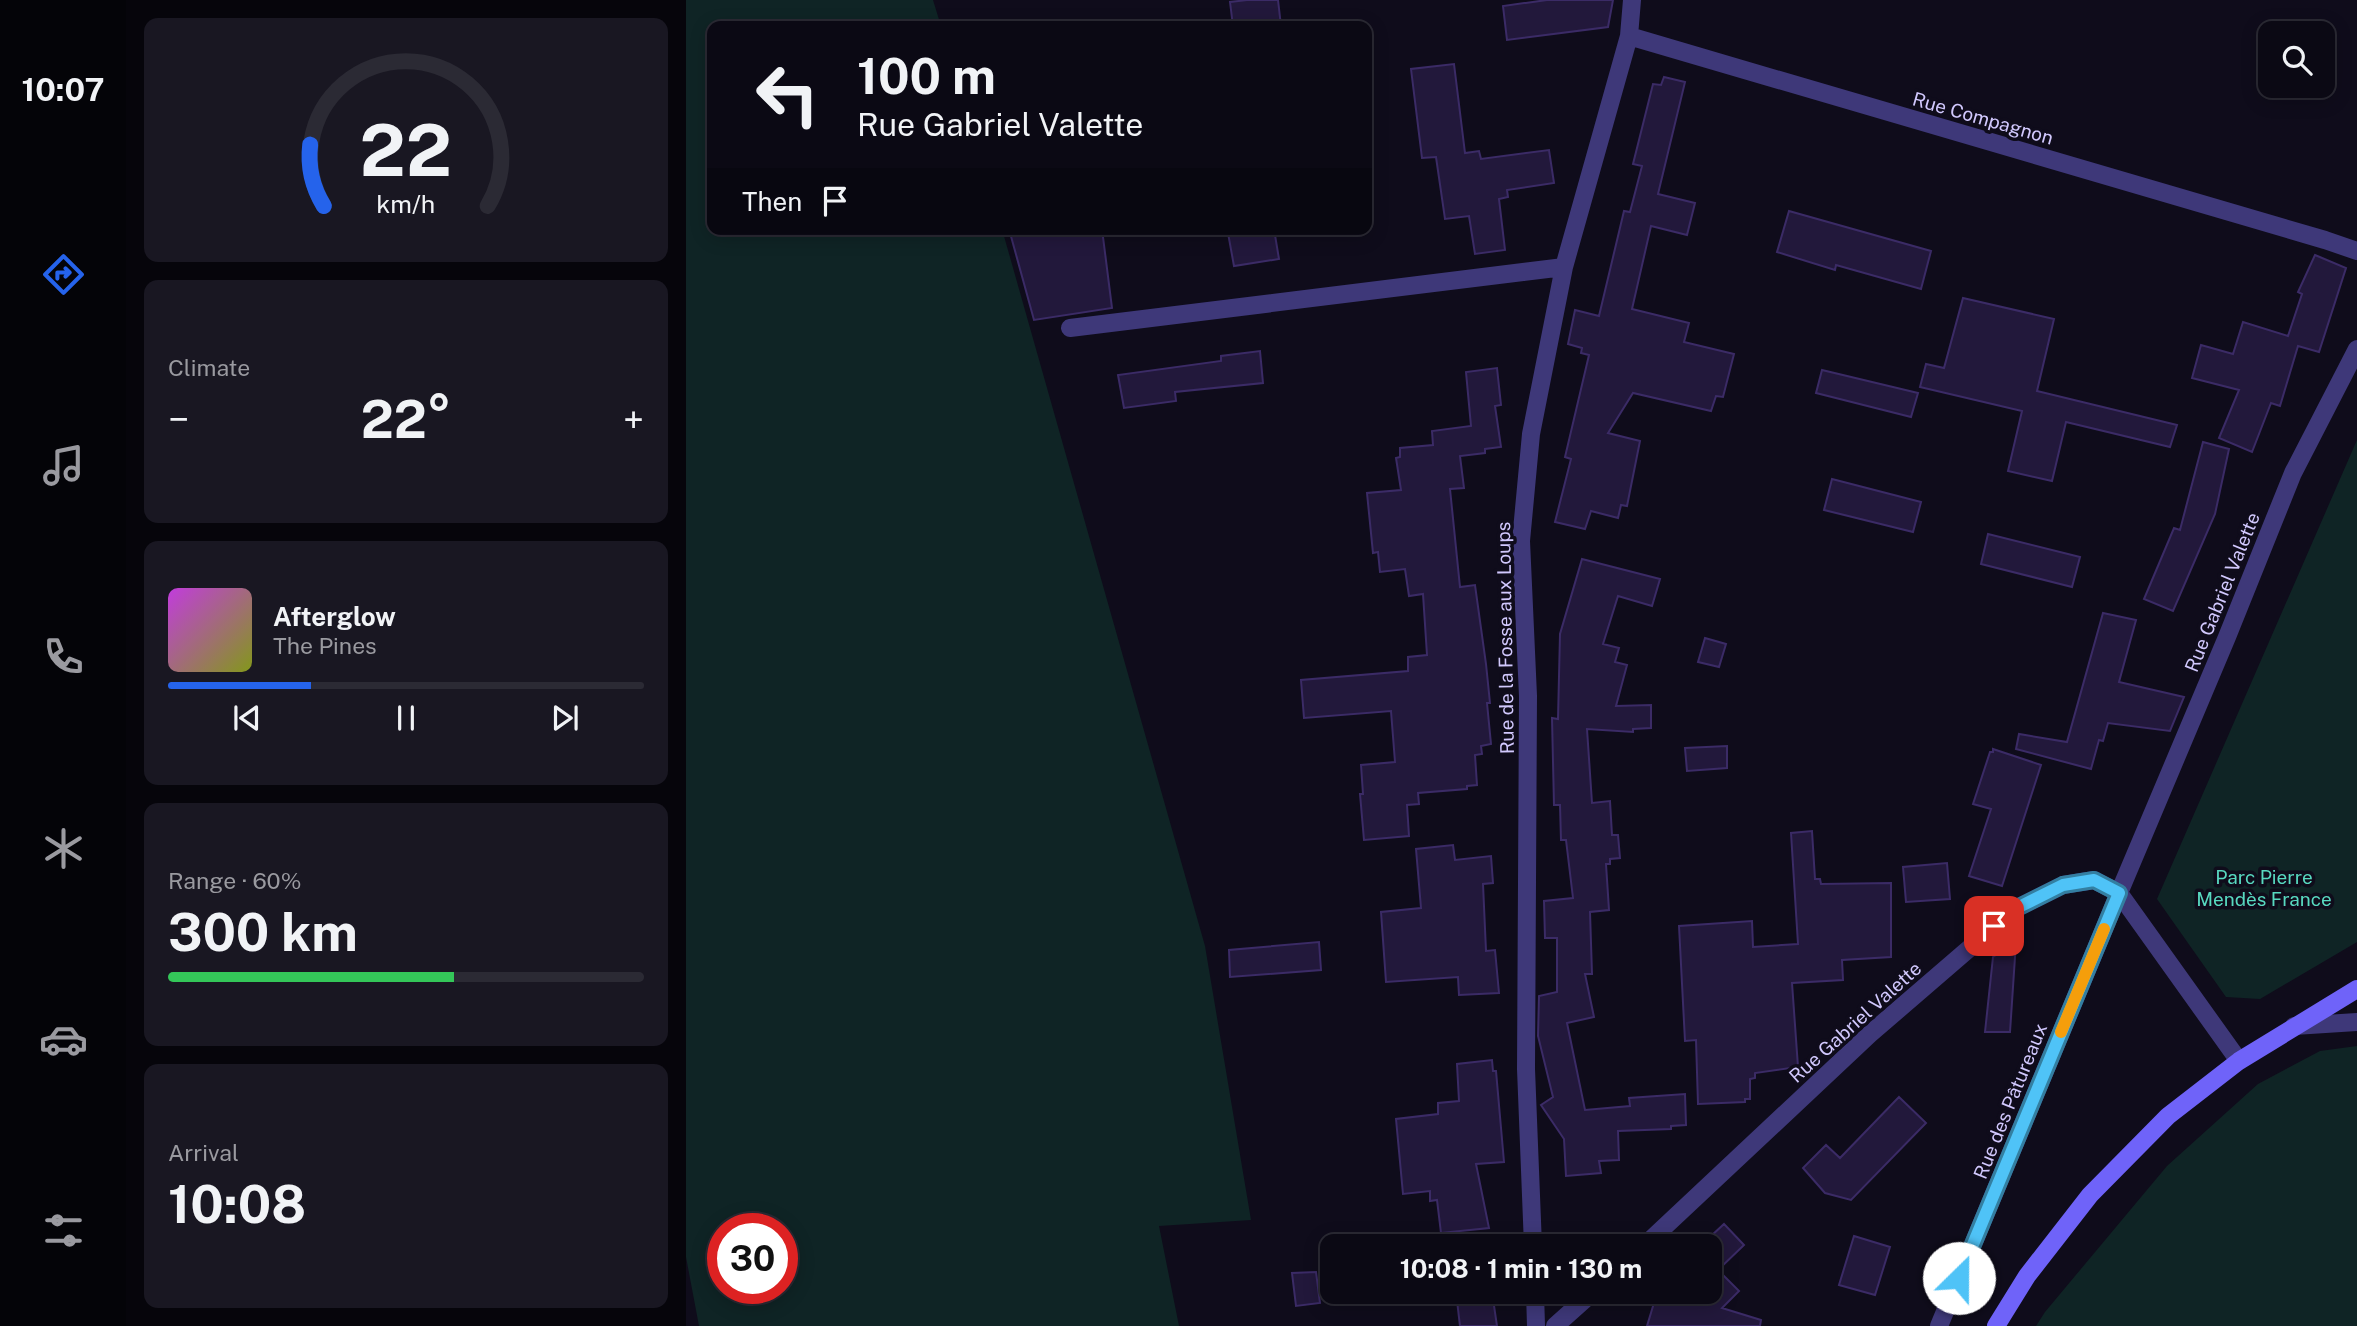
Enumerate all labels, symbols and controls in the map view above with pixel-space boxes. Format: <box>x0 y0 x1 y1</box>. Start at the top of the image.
map controls <box>2258 21 2335 98</box>
button: search <box>2258 21 2335 98</box>
text: 100 m <box>857 47 996 105</box>
icon: left <box>742 49 833 140</box>
text: 10:07 <box>21 71 105 108</box>
street label: Rue Compagnon <box>1910 87 2056 149</box>
text: Rue Gabriel Valette <box>857 106 1143 143</box>
text: 22 <box>360 107 452 192</box>
icon: arrive <box>816 182 854 220</box>
text: Then <box>742 186 802 217</box>
text: km/h <box>377 189 435 219</box>
icon: directions <box>39 250 88 299</box>
text: Climate <box>168 354 250 381</box>
text: 22° <box>361 389 451 450</box>
text: − <box>168 397 189 442</box>
text: + <box>623 397 644 442</box>
icon: music <box>39 441 88 490</box>
street label: Rue Gabriel Valette <box>2180 509 2264 675</box>
street label: Rue de la Fosse aux Loups <box>1492 522 1518 754</box>
text: Afterglow <box>273 601 396 632</box>
icon: phone <box>39 632 88 681</box>
text: The Pines <box>273 632 377 659</box>
icon: previous <box>228 699 266 737</box>
icon: pause <box>387 699 425 737</box>
icon: next <box>546 699 584 737</box>
icon: climate <box>39 824 88 873</box>
park label: Parc Pierre Mendès France <box>2196 866 2332 910</box>
text: Range · 60% <box>168 867 301 894</box>
pin <box>1964 896 2024 956</box>
text: 300 km <box>168 902 358 963</box>
icon: arrive <box>1975 907 2013 945</box>
street label: Rue Gabriel Valette <box>1784 957 1926 1087</box>
icon: car <box>39 1015 88 1064</box>
street label: Rue des Pâtureaux <box>1969 1020 2051 1182</box>
text: Arrival <box>168 1139 239 1166</box>
text: 10:08 <box>168 1174 306 1235</box>
icon: filters <box>39 1206 88 1255</box>
speed limit sign: 30 <box>707 1213 798 1304</box>
position arrow <box>1922 1241 1996 1315</box>
text: 10:08 · 1 min · 130 m <box>1400 1253 1642 1284</box>

